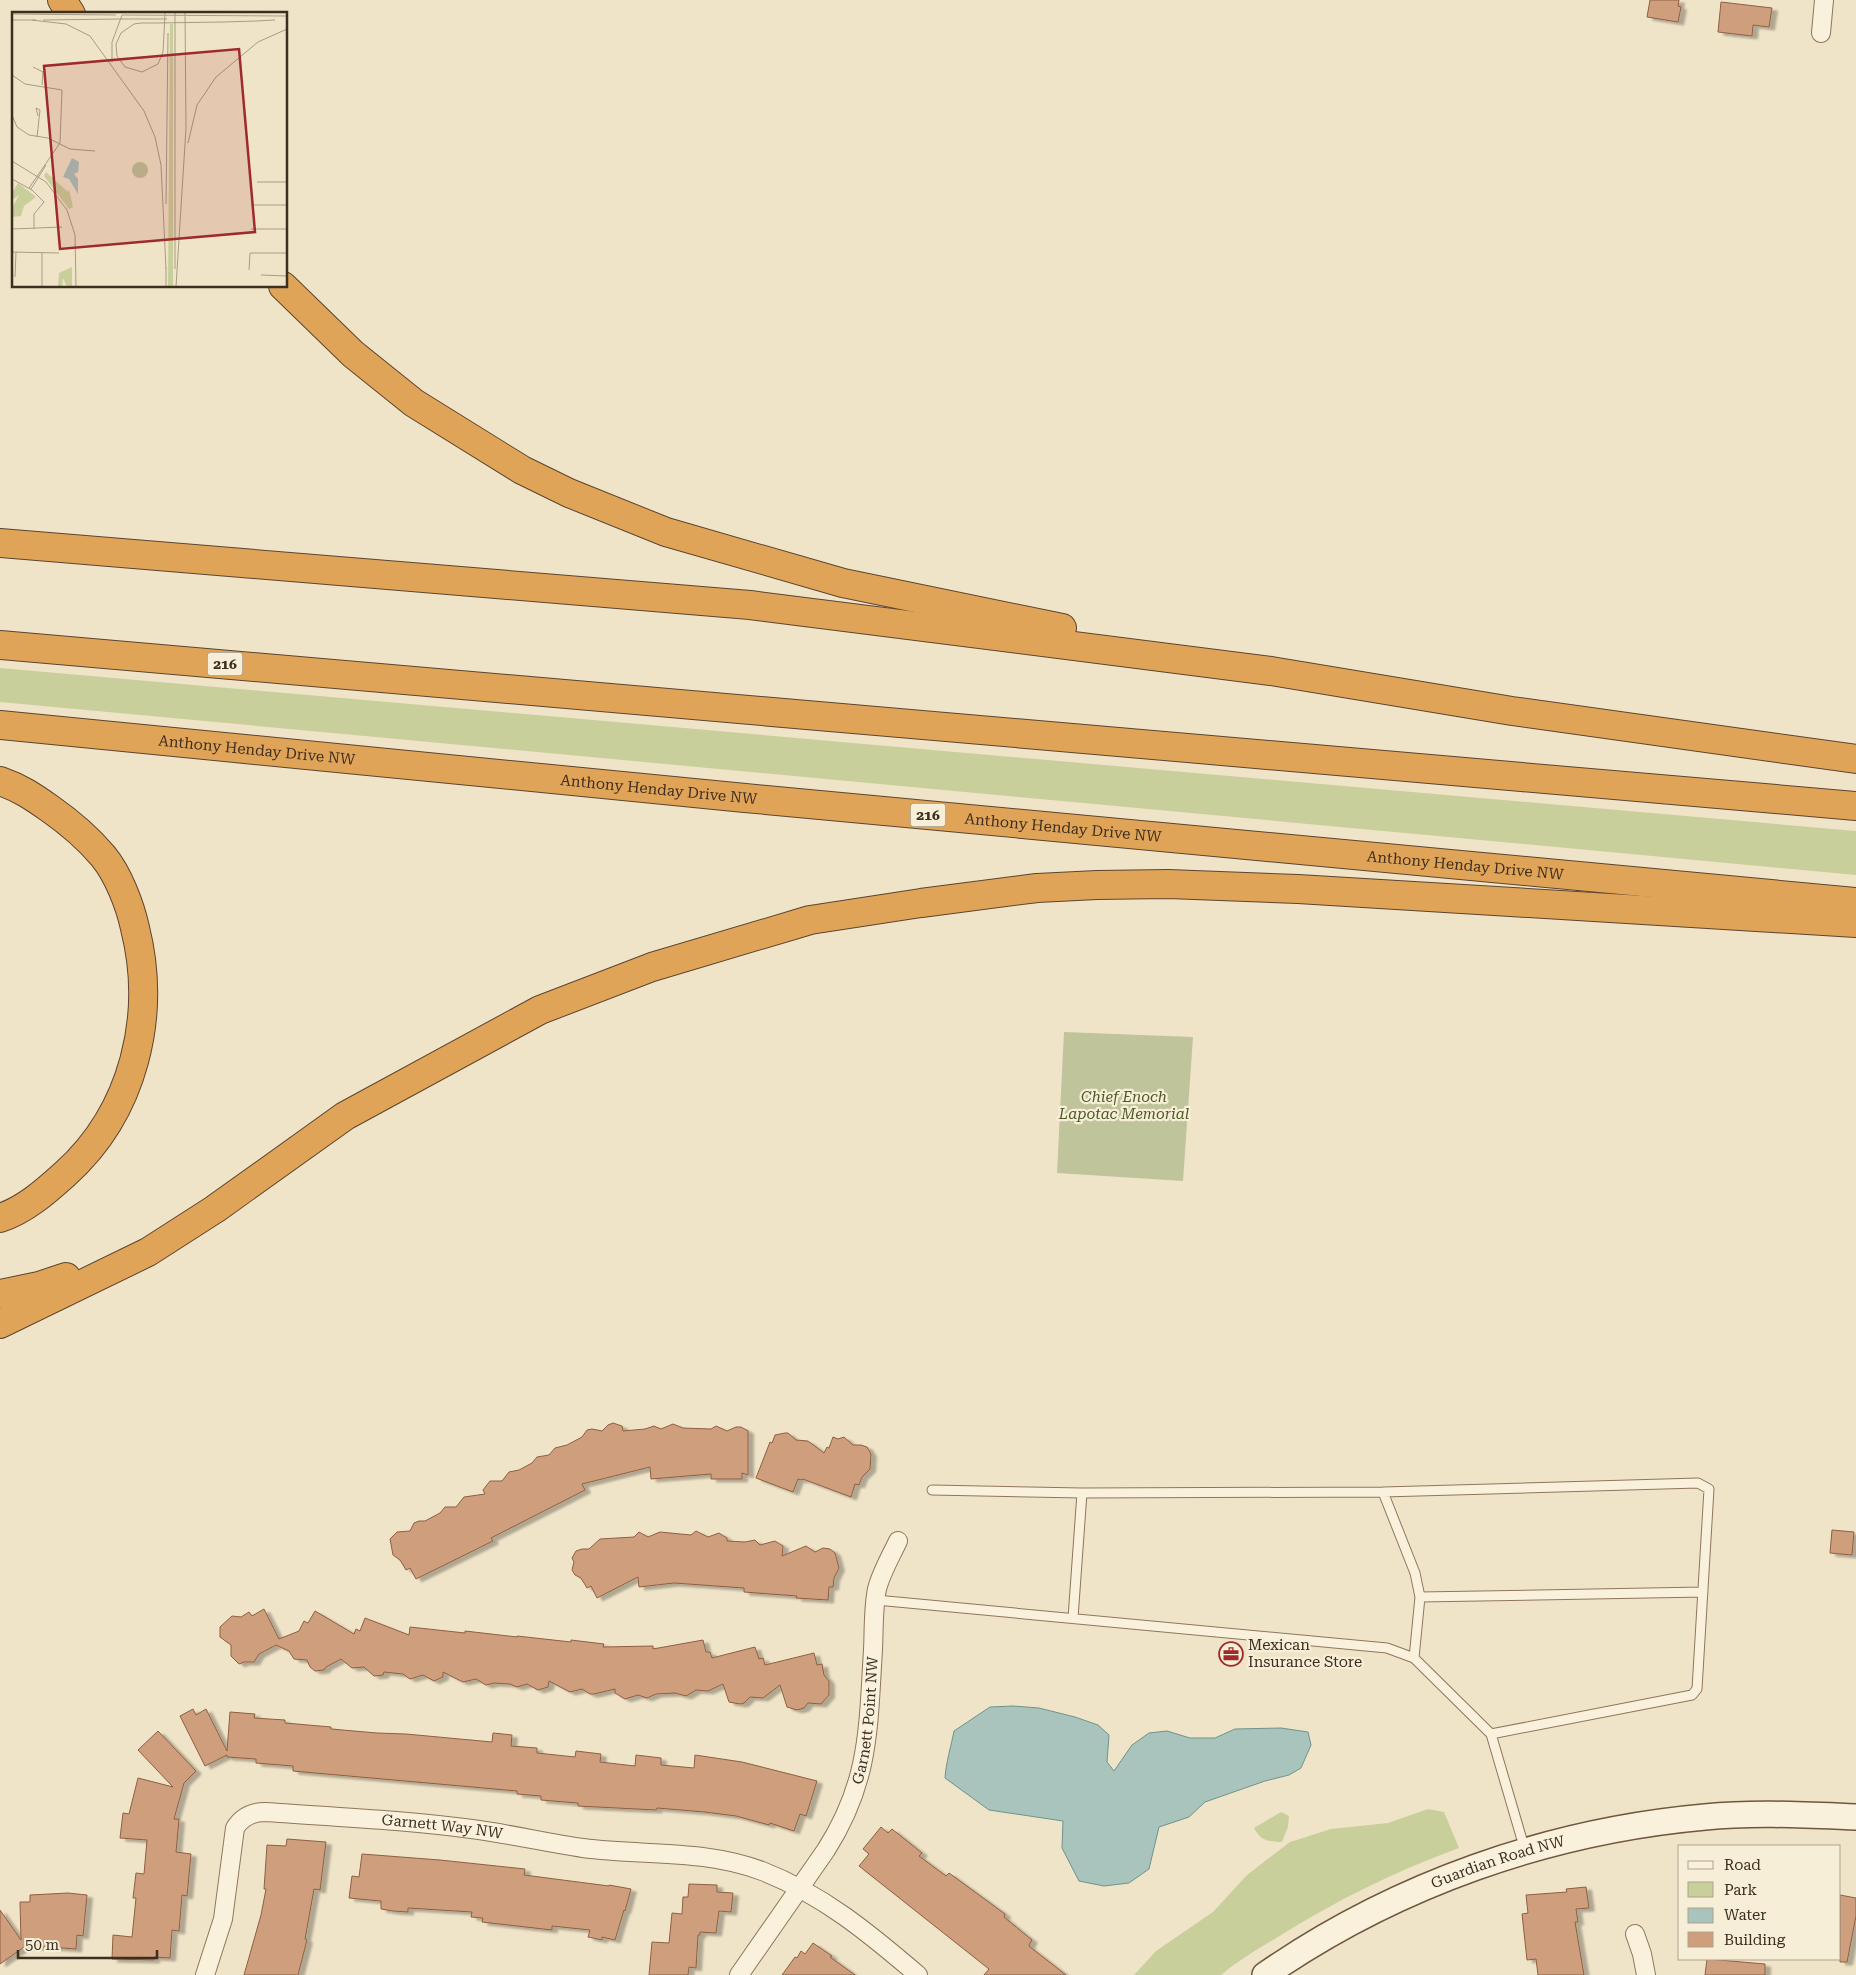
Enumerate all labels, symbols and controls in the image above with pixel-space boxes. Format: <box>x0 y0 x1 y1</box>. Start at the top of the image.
inset map <box>12 12 288 288</box>
road number: 216 <box>208 652 242 676</box>
street label: Anthony Henday Drive NW <box>158 732 357 769</box>
street label: Anthony Henday Drive NW <box>560 771 759 808</box>
road number: 216 <box>910 804 946 826</box>
street label: Anthony Henday Drive NW <box>964 810 1163 846</box>
street label: Anthony Henday Drive NW <box>1366 847 1565 884</box>
park label: Chief Enoch Lapotac Memorial <box>1058 1088 1190 1123</box>
place label: Mexican Insurance Store <box>1248 1636 1362 1671</box>
office icon: Mexican Insurance Store <box>1218 1641 1244 1667</box>
street label: Garnett Point NW <box>848 1655 882 1786</box>
street label: Garnett Way NW <box>381 1811 505 1843</box>
street label: Guardian Road NW <box>1428 1832 1567 1892</box>
legend <box>1678 1845 1841 1960</box>
text: Road <box>1724 1856 1761 1874</box>
text: Park <box>1724 1881 1758 1899</box>
text: Water <box>1724 1906 1766 1924</box>
scale bar <box>18 1928 156 1960</box>
text: Building <box>1724 1931 1786 1949</box>
text: 50 m <box>25 1936 60 1954</box>

